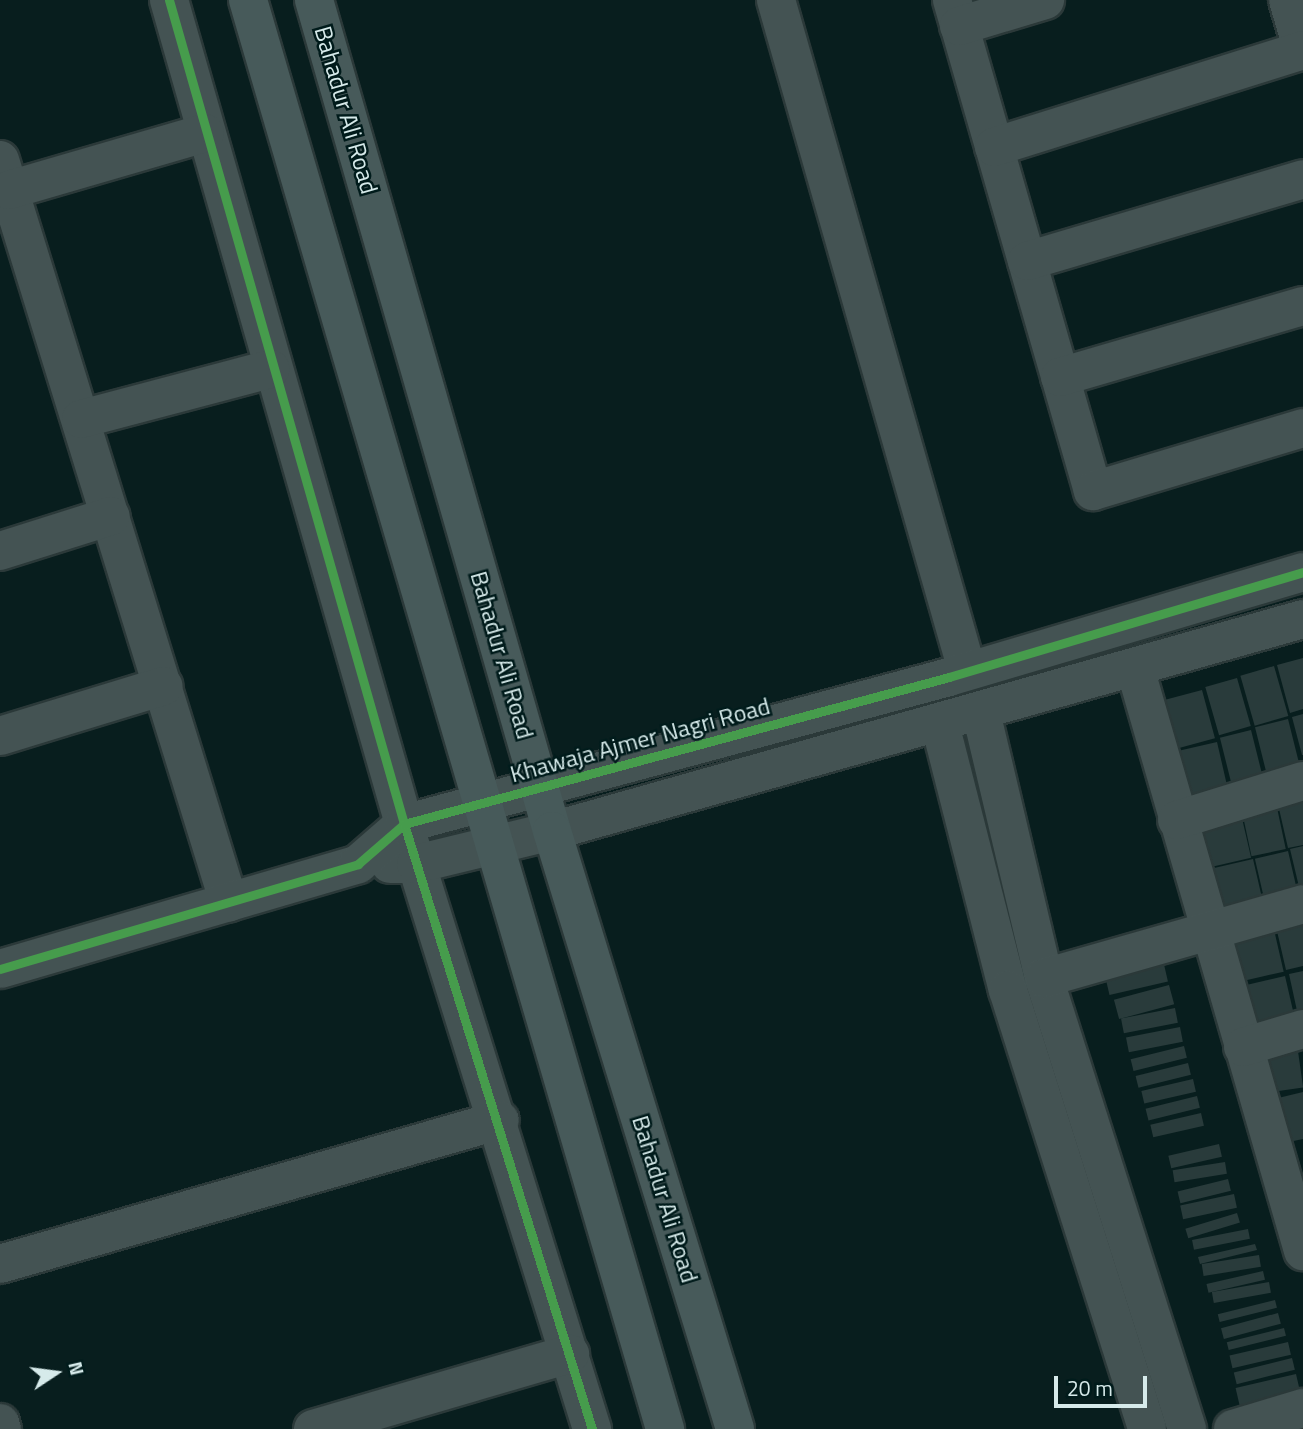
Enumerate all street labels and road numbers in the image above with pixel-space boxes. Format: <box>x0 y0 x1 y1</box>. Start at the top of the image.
street label: Bahadur Ali Road <box>308 23 384 197</box>
street label: Bahadur Ali Road <box>464 568 540 742</box>
street label: Khawaja Ajmer Nagri Road <box>507 691 773 789</box>
street label: Bahadur Ali Road <box>626 1112 704 1286</box>

